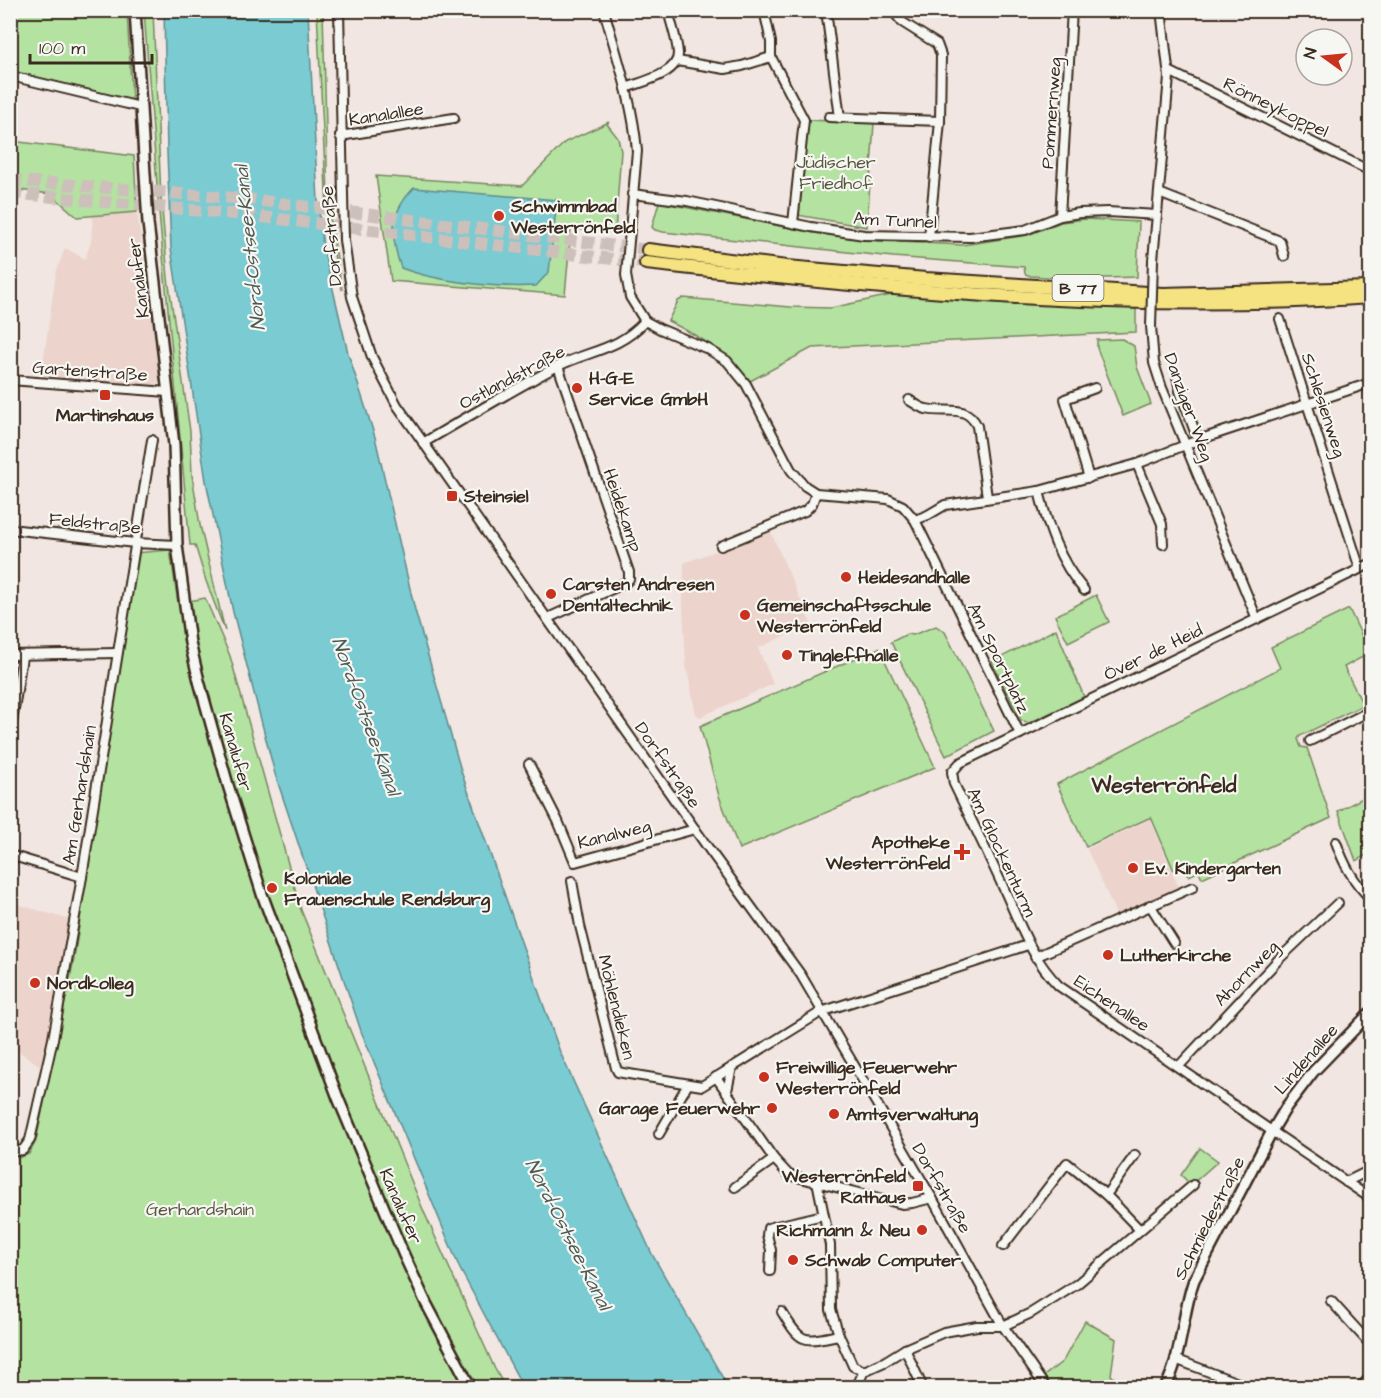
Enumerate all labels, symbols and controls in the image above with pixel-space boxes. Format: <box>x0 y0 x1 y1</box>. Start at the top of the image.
scale bar <box>30 27 152 65</box>
north arrow <box>1294 27 1354 87</box>
text: 100 m <box>39 36 85 61</box>
text: N <box>1299 46 1322 61</box>
street label: Pommernweg <box>1035 56 1069 170</box>
street label: Rönneykoppel <box>1218 71 1333 145</box>
street label: Kanalallee <box>347 96 425 133</box>
park label: Jüdischer Friedhof <box>796 150 876 196</box>
water label: Nord-Ostsee-Kanal <box>227 161 273 332</box>
street label: Dorfstraße <box>315 185 348 287</box>
place label: Schwimmbad Westerrönfeld <box>510 194 636 240</box>
street label: Am Tunnel <box>853 206 938 235</box>
marker: Schwimmbad Westerrönfeld <box>492 209 506 223</box>
street label: Kanalufer <box>121 236 156 319</box>
road number: B 77 <box>1052 275 1104 301</box>
street label: Ostlandstraße <box>455 339 570 416</box>
street label: Danziger Weg <box>1156 350 1220 465</box>
street label: Schlesienweg <box>1294 350 1352 461</box>
street label: Gartenstraße <box>31 355 149 388</box>
place label: H-G-E Service GmbH <box>588 366 708 412</box>
marker: H-G-E Service GmbH <box>570 381 584 395</box>
marker: Martinshaus <box>98 388 112 402</box>
place label: Martinshaus <box>56 403 154 428</box>
street label: Heidekamp <box>597 465 648 555</box>
place label: Steinsiel <box>463 484 529 509</box>
marker: Steinsiel <box>445 489 459 503</box>
street label: Feldstraße <box>48 506 142 541</box>
place label: Heidesandhalle <box>858 565 970 590</box>
marker: Heidesandhalle <box>839 570 853 584</box>
place label: Carsten Andresen Dentaltechnik <box>563 572 714 618</box>
marker: Carsten Andresen Dentaltechnik <box>544 587 558 601</box>
place label: Gemeinschaftsschule Westerrönfeld <box>756 593 931 639</box>
street label: Am Sportplatz <box>961 599 1036 718</box>
marker: Gemeinschaftsschule Westerrönfeld <box>738 608 752 622</box>
street label: Över de Heid <box>1100 618 1207 687</box>
water label: Nord-Ostsee-Kanal <box>324 633 409 802</box>
place label: Tingleffhalle <box>798 643 899 669</box>
marker: Tingleffhalle <box>780 648 794 662</box>
street label: Kanalufer <box>212 710 259 794</box>
street label: Dorfstraße <box>629 717 707 814</box>
street label: Am Gerhardshain <box>56 724 103 867</box>
district label: Westerrönfeld <box>1091 771 1237 800</box>
street label: Am Glockenturm <box>961 784 1042 921</box>
street label: Kanalweg <box>575 813 654 857</box>
place label: Apotheke Westerrönfeld <box>825 830 951 876</box>
marker: Apotheke Westerrönfeld <box>955 845 969 859</box>
place label: Ev. Kindergarten <box>1145 856 1281 882</box>
marker: Ev. Kindergarten <box>1126 861 1140 875</box>
place label: Koloniale Frauenschule Rendsburg <box>284 866 491 913</box>
marker: Koloniale Frauenschule Rendsburg <box>265 881 279 895</box>
street label: Ahornweg <box>1209 935 1285 1013</box>
place label: Lutherkirche <box>1120 943 1231 968</box>
marker: Lutherkirche <box>1101 948 1115 962</box>
street label: Möhlendieken <box>591 952 642 1062</box>
street label: Eichenallee <box>1069 969 1155 1038</box>
place label: Nordkolleg <box>47 971 134 997</box>
marker: Nordkolleg <box>28 976 42 990</box>
street label: Lindenallee <box>1269 1018 1344 1100</box>
place label: Freiwillige Feuerwehr Westerrönfeld <box>775 1055 957 1101</box>
marker: Freiwillige Feuerwehr Westerrönfeld <box>757 1070 771 1084</box>
place label: Garage Feuerwehr <box>599 1096 760 1122</box>
marker: Garage Feuerwehr <box>765 1101 779 1115</box>
place label: Amtsverwaltung <box>846 1102 979 1128</box>
marker: Amtsverwaltung <box>827 1107 841 1121</box>
street label: Dorfstraße <box>906 1139 978 1238</box>
street label: Schmiedestraße <box>1168 1152 1251 1284</box>
water label: Nord-Ostsee-Kanal <box>518 1154 620 1317</box>
street label: Kanalufer <box>373 1164 428 1248</box>
place label: Westerrönfeld Rathaus <box>781 1164 907 1210</box>
marker: Westerrönfeld Rathaus <box>911 1179 925 1193</box>
park label: Gerhardshain <box>146 1197 254 1222</box>
place label: Richmann & Neu <box>776 1218 910 1243</box>
marker: Richmann & Neu <box>915 1223 929 1237</box>
place label: Schwab Computer <box>804 1248 961 1273</box>
marker: Schwab Computer <box>786 1253 800 1267</box>

